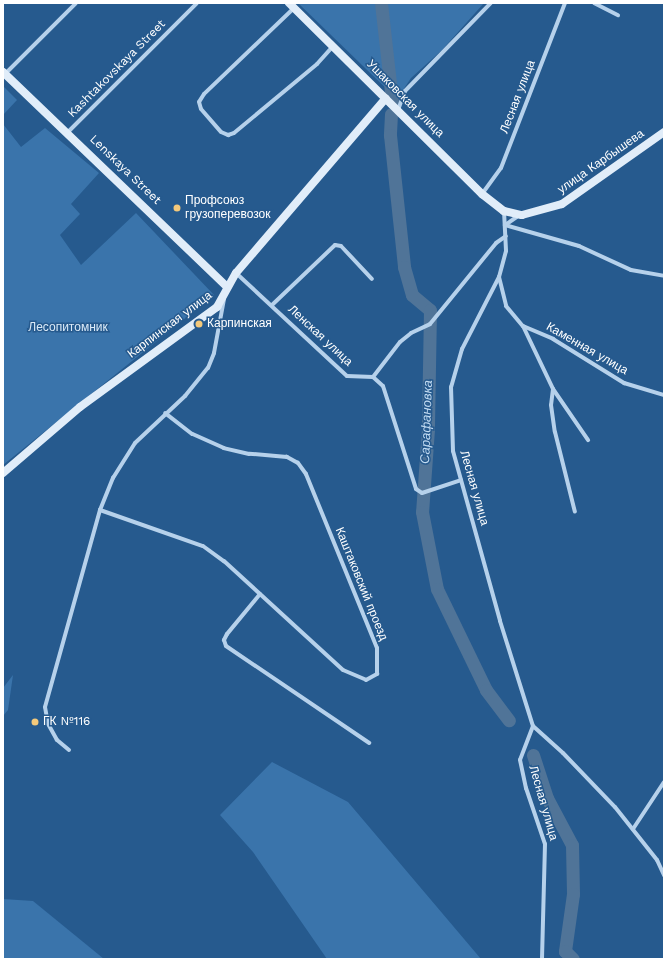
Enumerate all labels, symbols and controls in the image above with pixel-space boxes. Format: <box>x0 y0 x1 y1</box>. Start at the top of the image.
street label: Kashtakovskaya Street <box>65 17 169 121</box>
street label: Ушаковская улица <box>363 57 447 141</box>
street label: Лесная улица <box>497 58 539 136</box>
street label: улица Карбышева <box>555 127 647 197</box>
street label: Lenskaya Street <box>86 132 164 208</box>
place label: Профсоюз грузоперевозок <box>185 194 271 222</box>
marker: Профсоюз грузоперевозок <box>172 203 182 213</box>
street label: Карпинская улица <box>125 289 215 361</box>
street label: Ленская улица <box>285 302 355 370</box>
place label: Карпинская <box>207 317 272 331</box>
marker: Карпинская <box>194 319 204 329</box>
street label: Каменная улица <box>544 320 630 378</box>
park label: Лесопитомник <box>28 321 108 335</box>
water label: Сарафановка <box>418 380 436 464</box>
street label: Лесная улица <box>456 449 492 527</box>
street label: Каштаковский проезд <box>332 525 390 643</box>
place label: ГК №116 <box>43 715 90 729</box>
marker: ГК №116 <box>30 717 40 727</box>
street label: Лесная улица <box>525 764 561 842</box>

